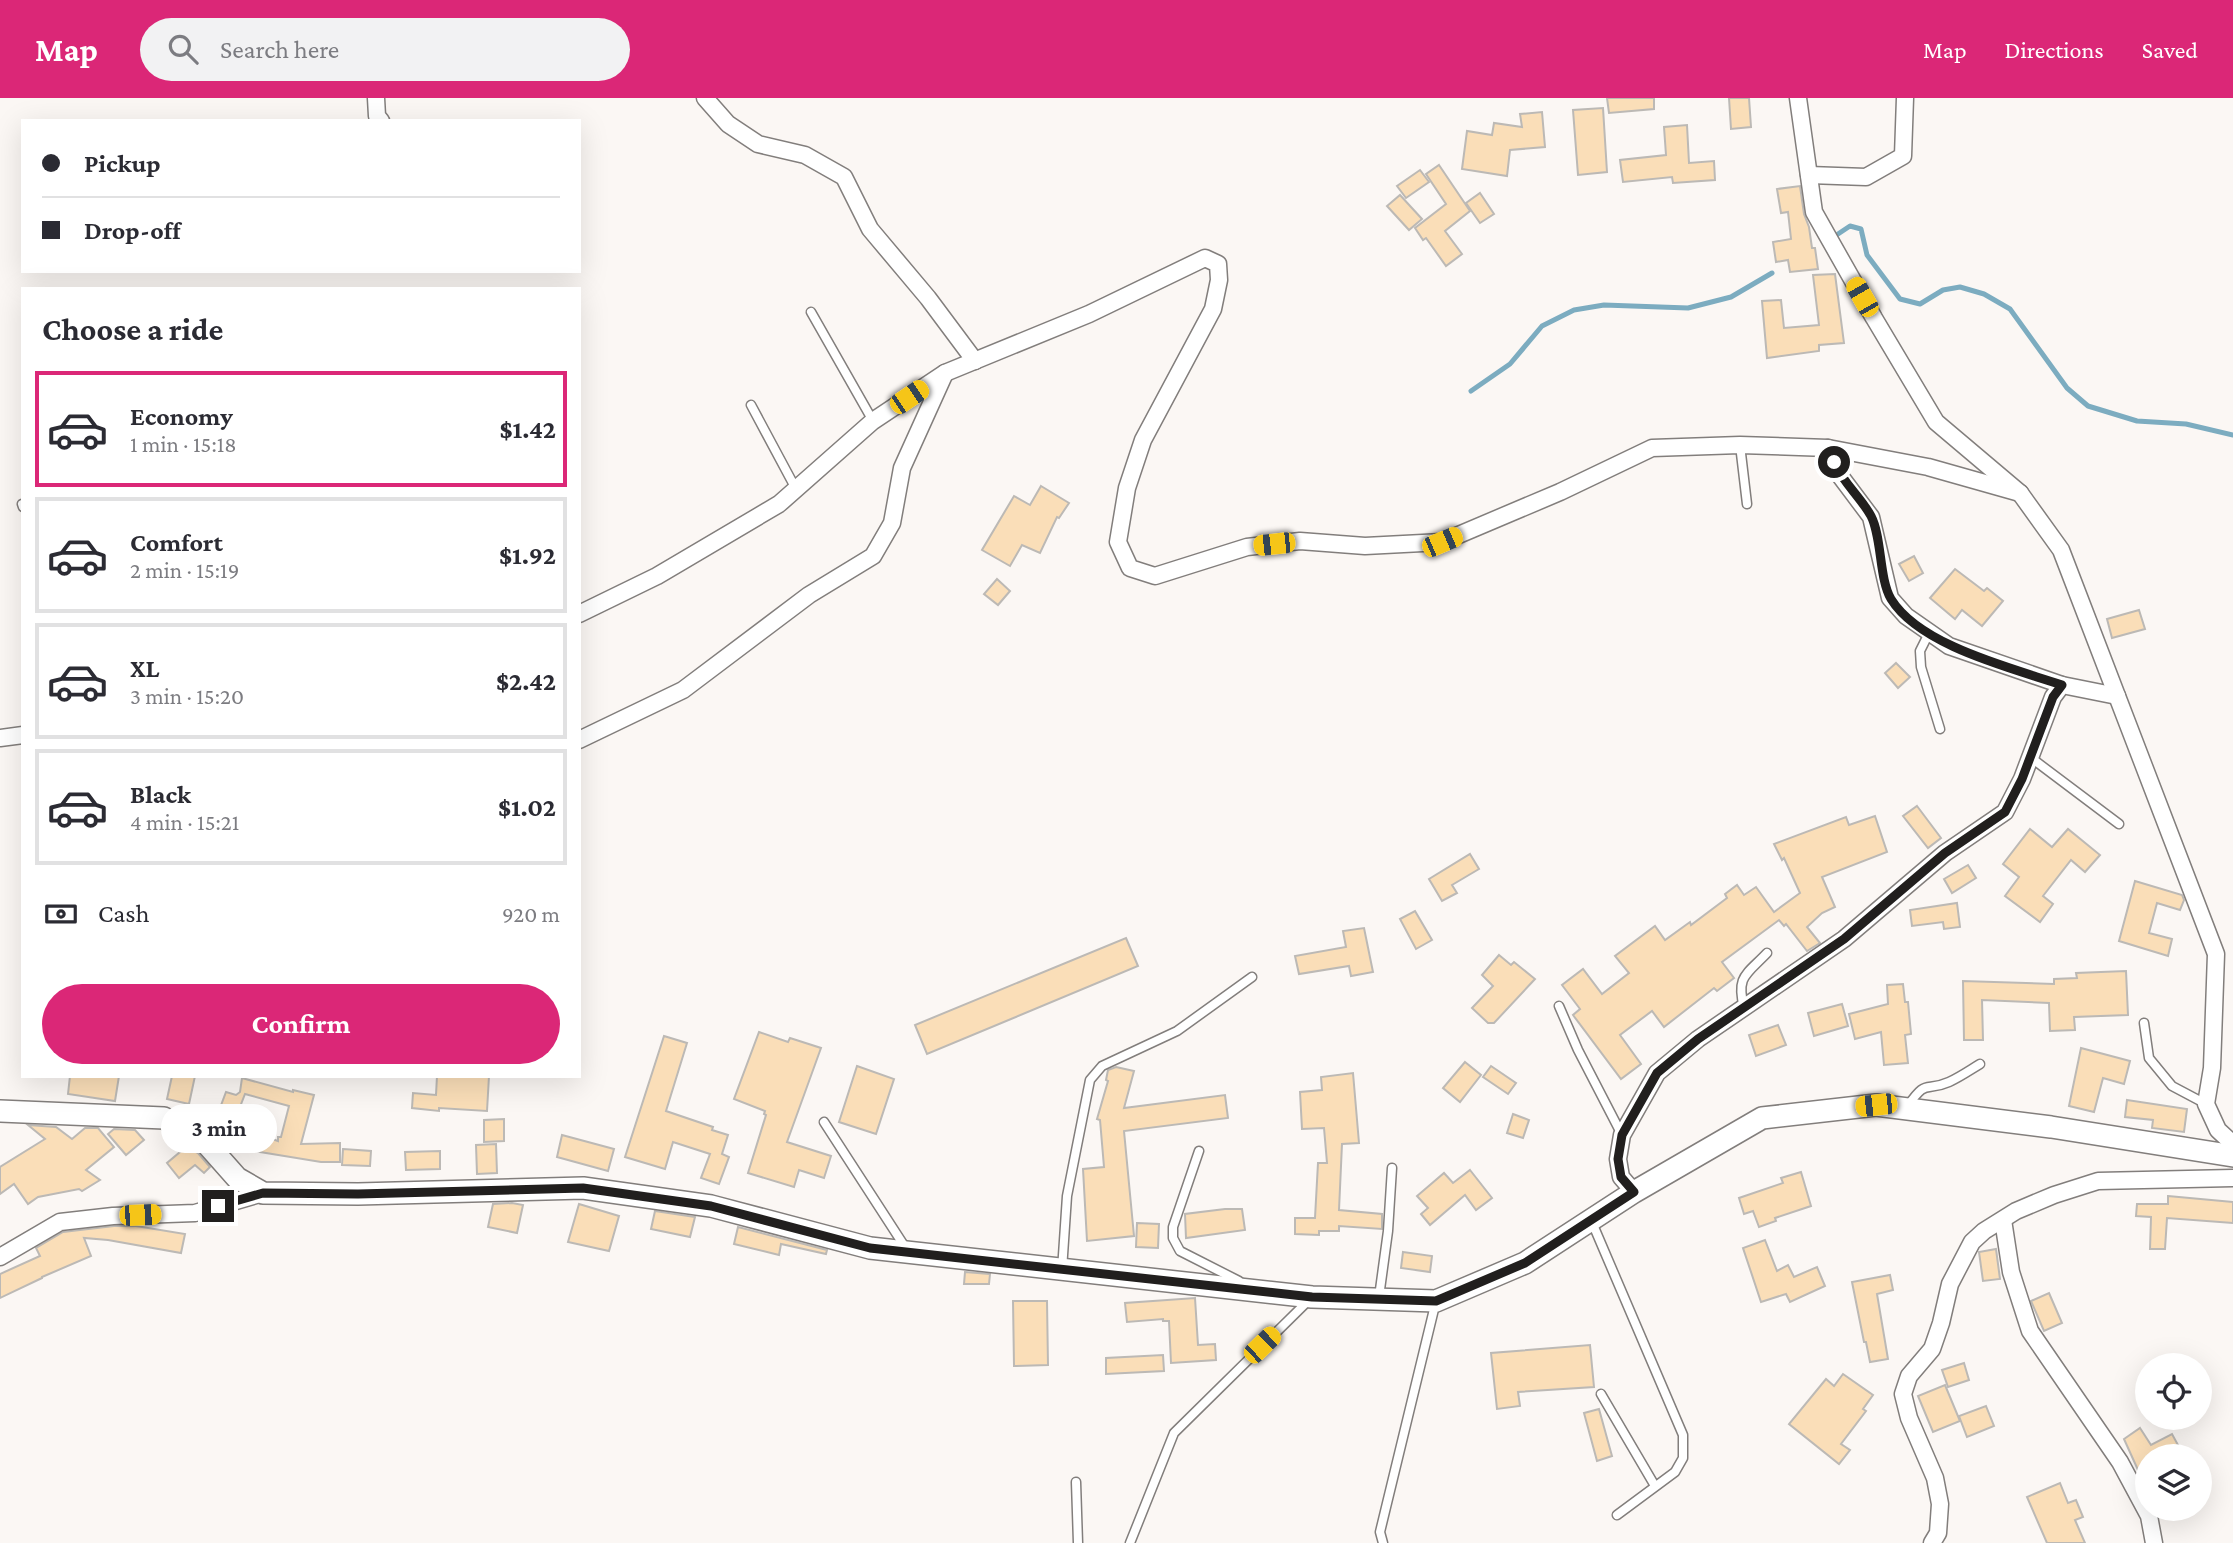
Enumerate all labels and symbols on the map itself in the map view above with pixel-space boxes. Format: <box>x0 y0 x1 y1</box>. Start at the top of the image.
car <box>1843 274 1882 320</box>
car <box>886 377 933 417</box>
route start <box>1818 446 1850 478</box>
car <box>1419 524 1466 560</box>
car <box>1253 531 1296 557</box>
car <box>1855 1092 1898 1118</box>
callout: 3 min <box>160 1104 276 1154</box>
route end <box>202 1190 234 1222</box>
car <box>119 1204 162 1226</box>
car <box>1240 1323 1285 1367</box>

